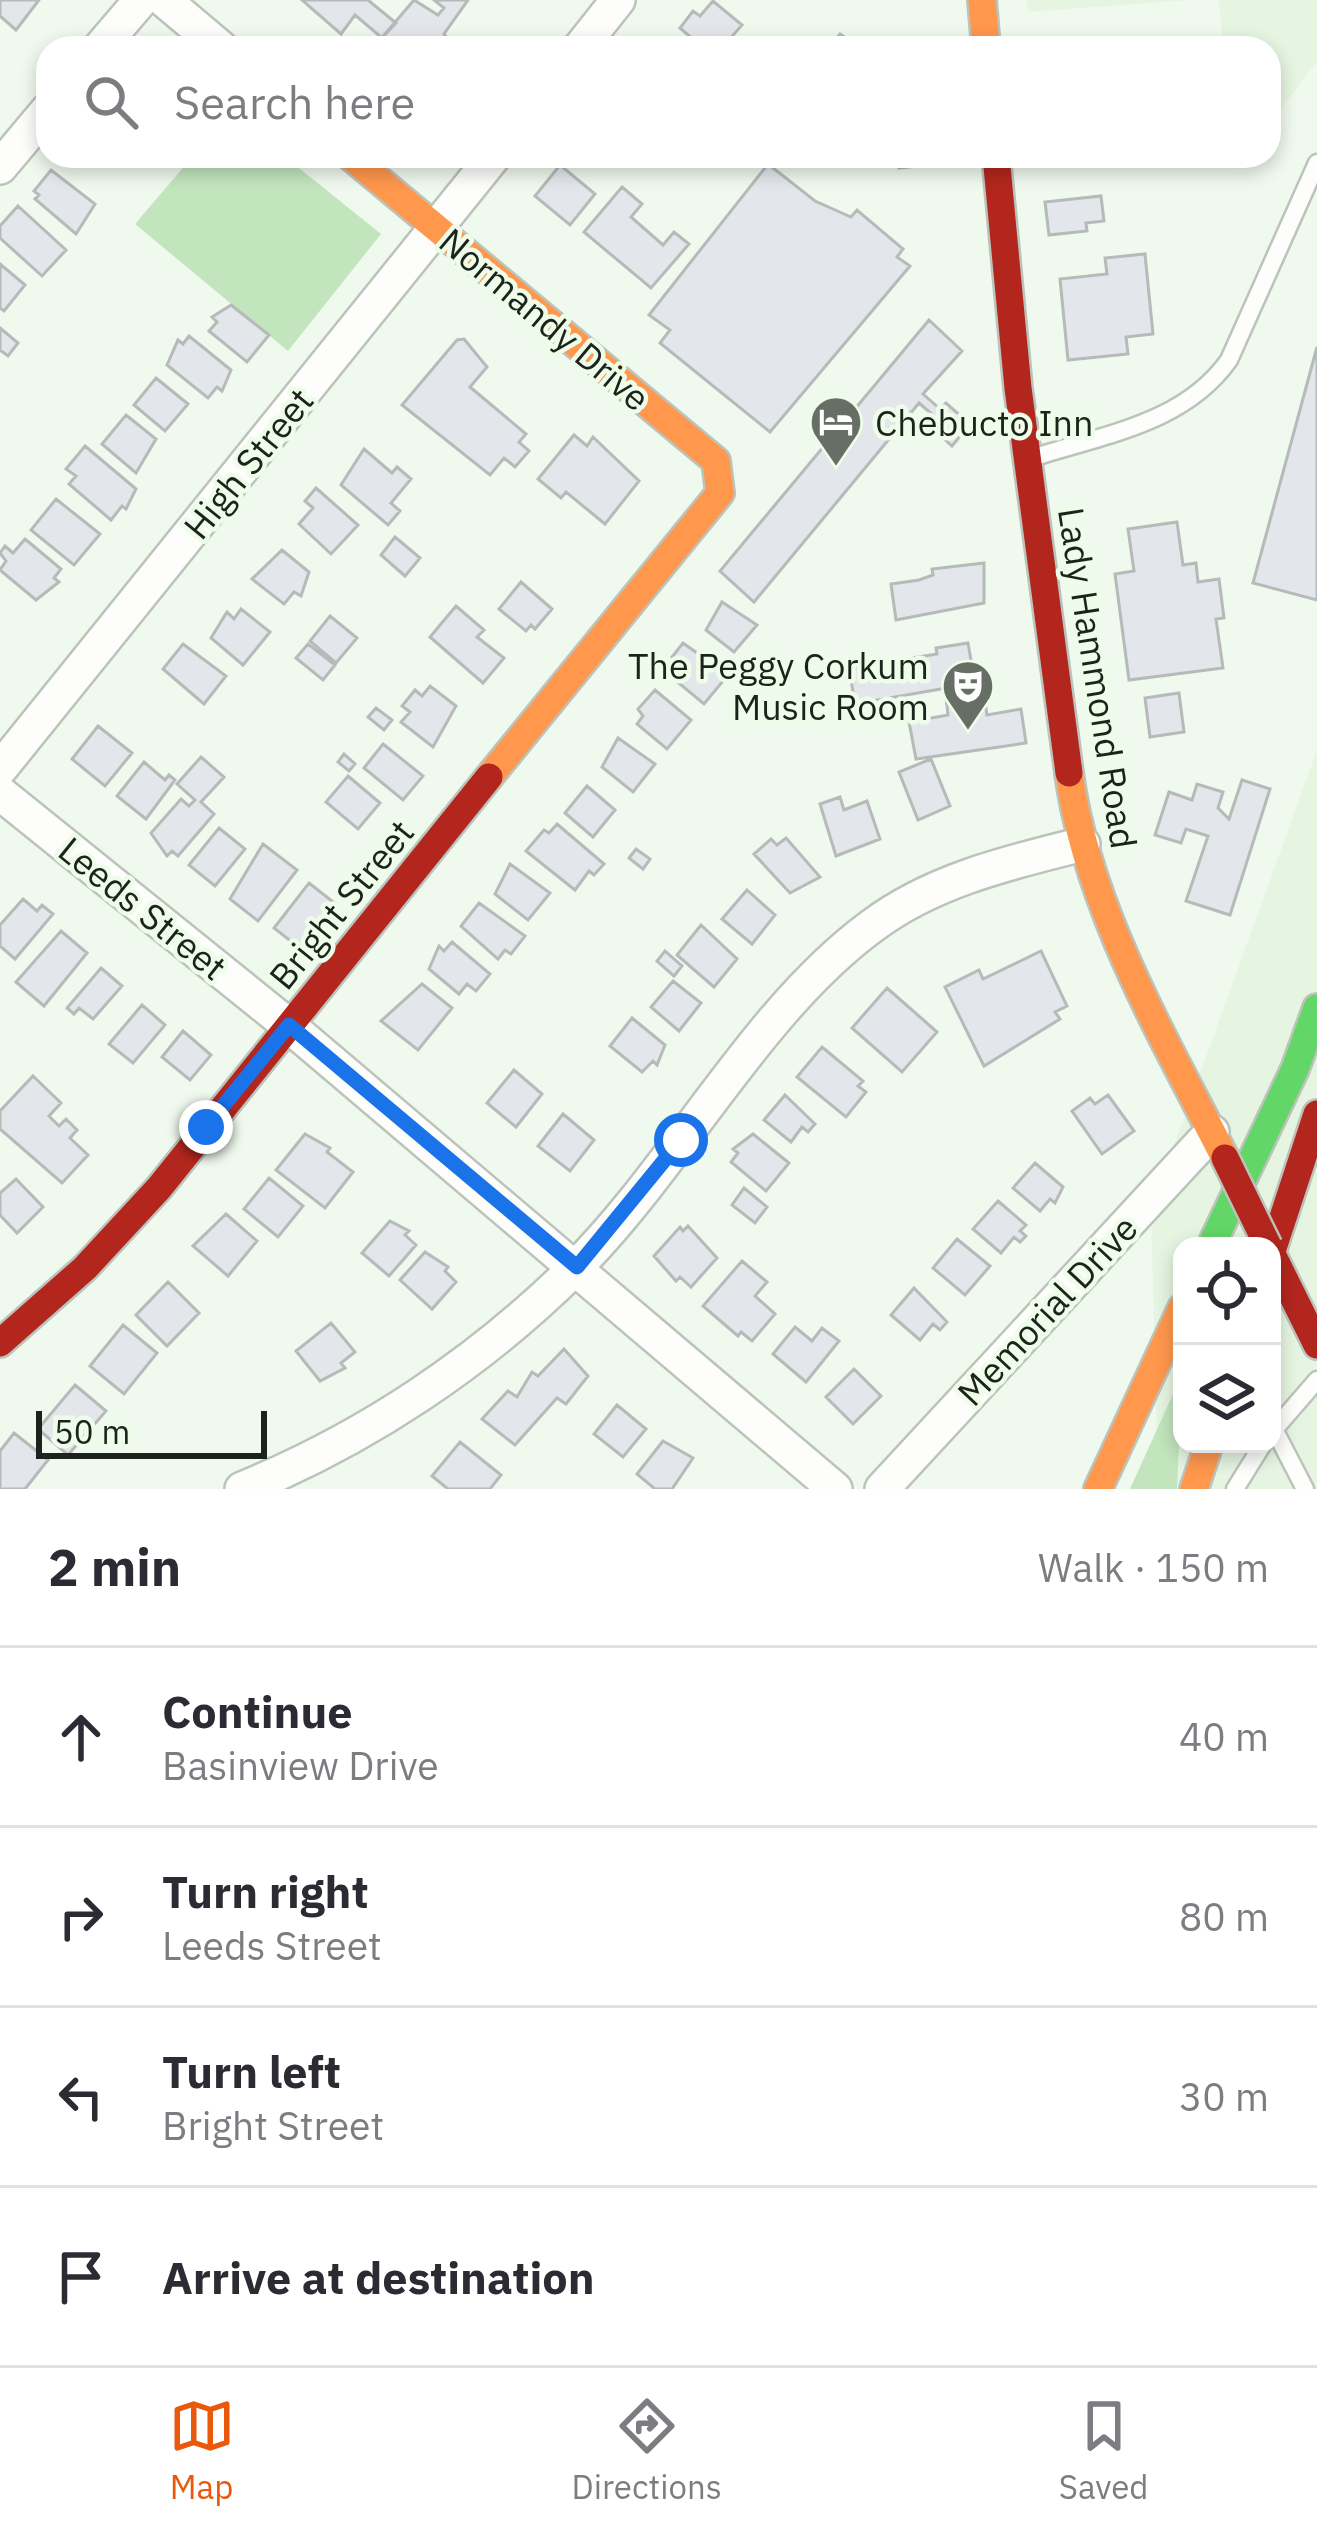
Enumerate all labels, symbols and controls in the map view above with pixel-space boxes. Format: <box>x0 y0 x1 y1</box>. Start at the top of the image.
search box <box>36 36 1281 168</box>
icon: search <box>78 69 144 135</box>
text: Search here <box>174 73 415 131</box>
street label: Normandy Drive <box>430 217 660 421</box>
street label: High Street <box>173 378 323 548</box>
hotel icon: Chebucto Inn <box>808 394 864 468</box>
place label: Chebucto Inn <box>875 399 1093 446</box>
street label: Lady Hammond Road <box>1048 504 1148 852</box>
place label: The Peggy Corkum Music Room <box>628 642 929 730</box>
theatre icon: The Peggy Corkum Music Room <box>940 658 996 732</box>
street label: Bright Street <box>258 810 424 998</box>
street label: Leeds Street <box>49 826 237 990</box>
route end <box>179 1100 233 1154</box>
route start <box>654 1113 708 1167</box>
street label: Memorial Drive <box>947 1205 1147 1415</box>
map controls <box>1173 1237 1281 1453</box>
button: locate <box>1173 1237 1281 1345</box>
button: layers <box>1173 1345 1281 1453</box>
scale bar <box>36 1405 267 1458</box>
text: 50 m <box>54 1410 130 1453</box>
text: 2 min <box>48 1534 181 1600</box>
text: Walk · 150 m <box>1038 1542 1269 1593</box>
text: Continue <box>162 1682 353 1740</box>
icon: ahead <box>48 1704 114 1770</box>
text: 40 m <box>1179 1711 1269 1762</box>
text: Basinview Drive <box>162 1740 439 1791</box>
text: Turn right <box>162 1862 369 1920</box>
icon: right <box>48 1884 114 1950</box>
text: 80 m <box>1179 1891 1269 1942</box>
text: Leeds Street <box>162 1920 382 1971</box>
text: Turn left <box>162 2042 341 2100</box>
icon: left <box>48 2064 114 2130</box>
text: 30 m <box>1179 2071 1269 2122</box>
text: Bright Street <box>162 2100 384 2151</box>
icon: arrive <box>48 2244 114 2310</box>
text: Arrive at destination <box>162 2248 595 2306</box>
tab: Map <box>169 2393 235 2508</box>
tab: Directions <box>572 2393 722 2508</box>
tab: Saved <box>1059 2393 1148 2508</box>

